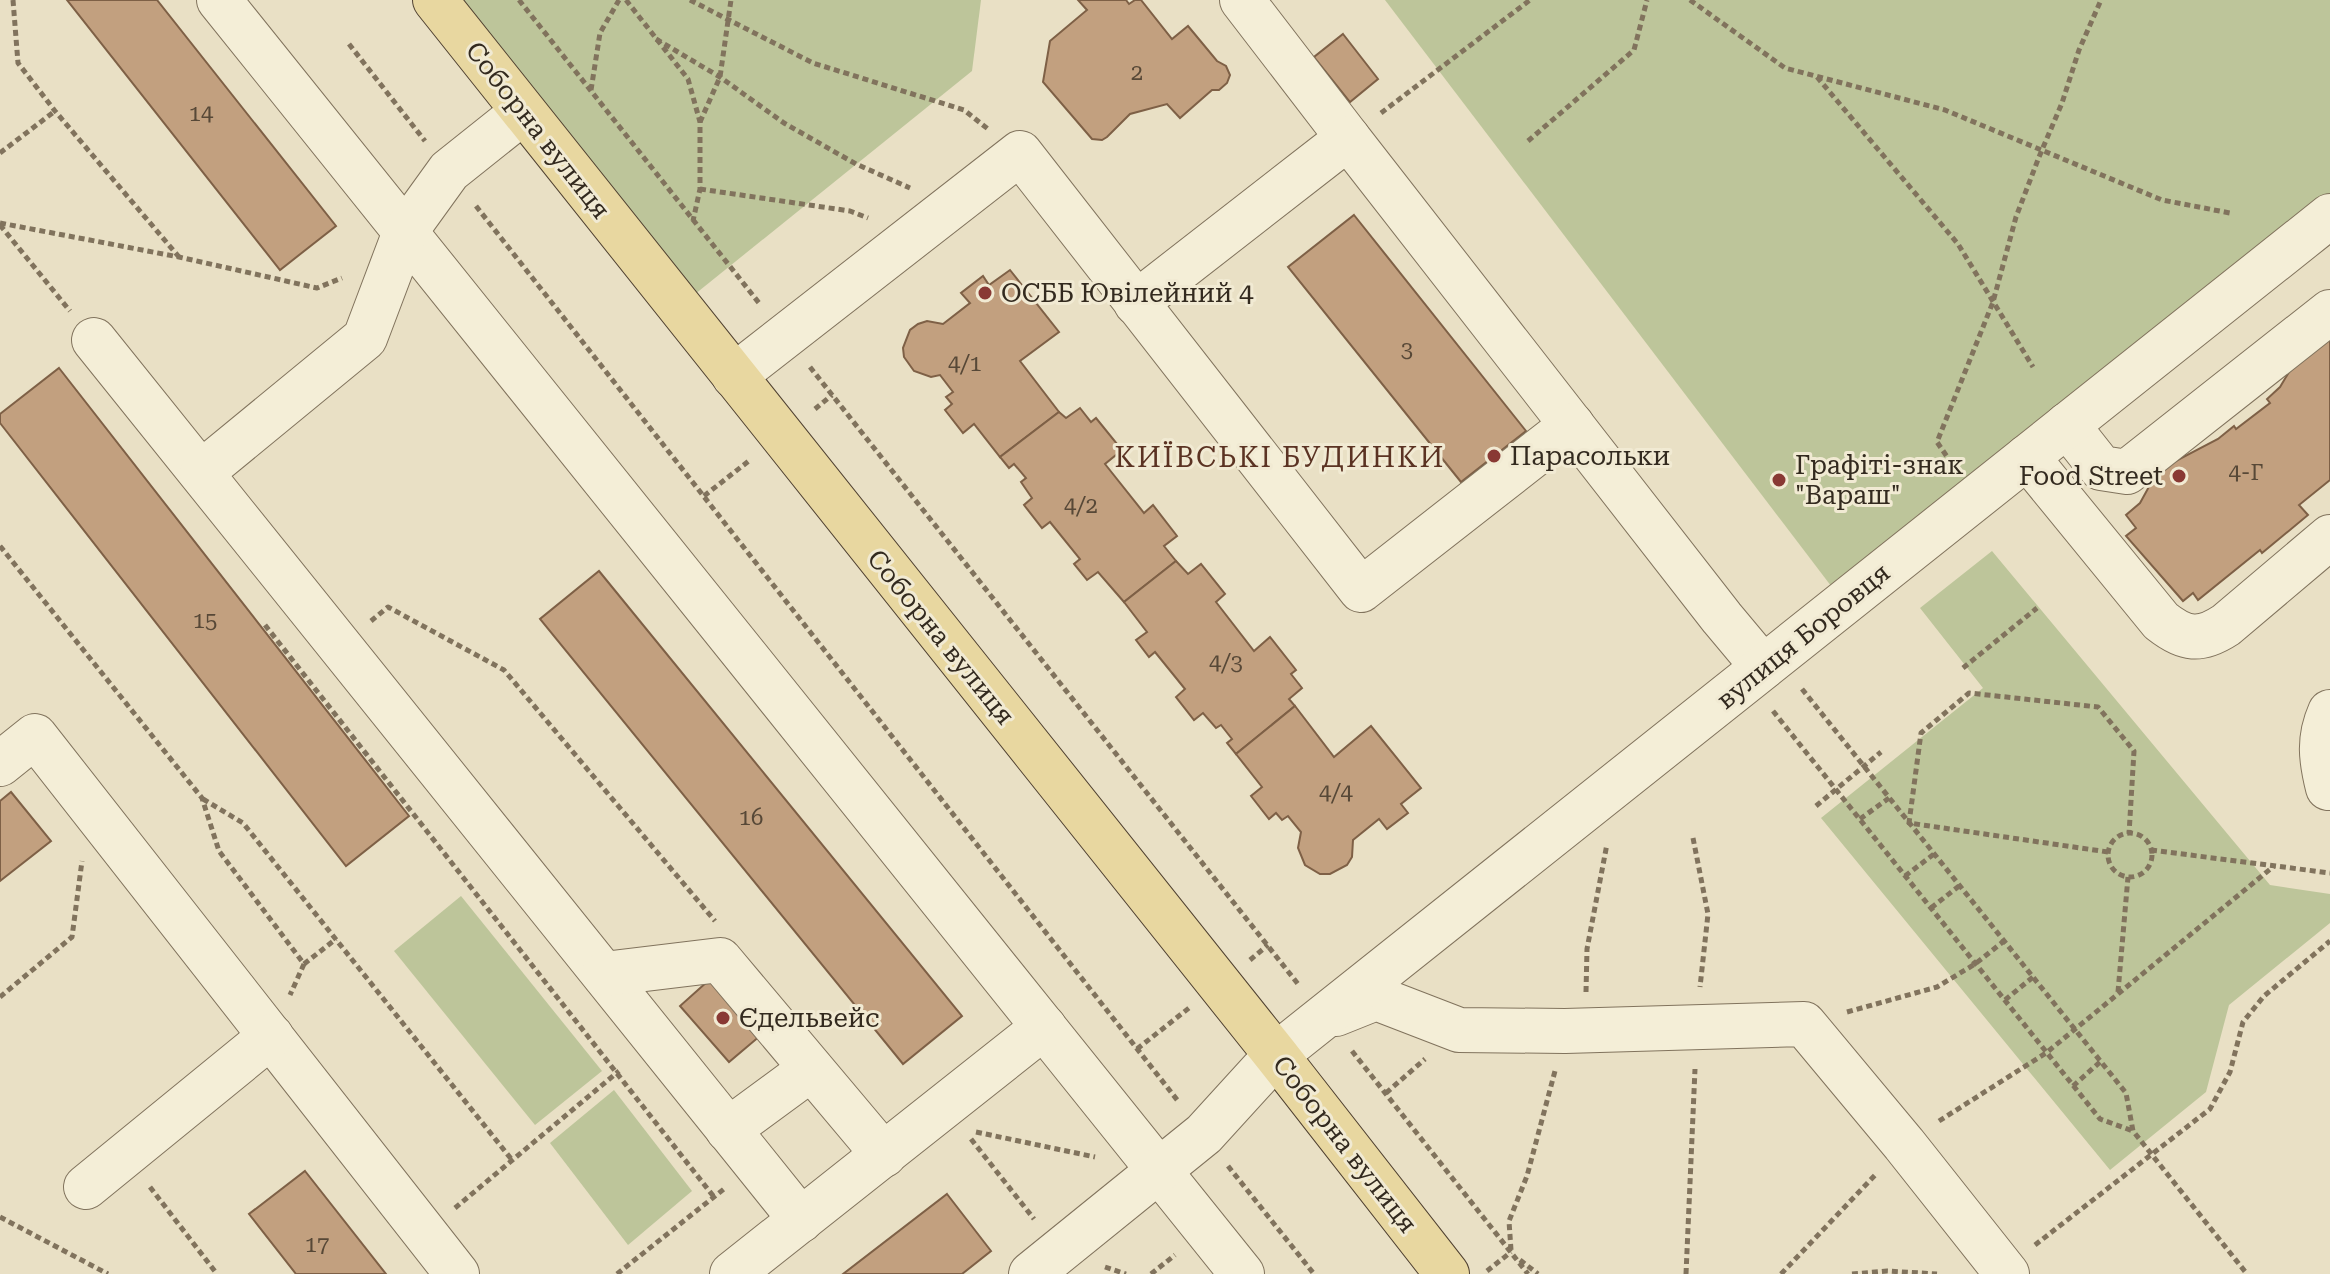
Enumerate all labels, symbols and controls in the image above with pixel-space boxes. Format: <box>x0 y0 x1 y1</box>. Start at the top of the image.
street label: Соборна вулиця <box>460 36 616 224</box>
house number: 2 <box>1131 60 1143 85</box>
house number: 14 <box>189 101 214 126</box>
place label: ОСББ Ювілейний 4 <box>1001 278 1254 308</box>
marker: ОСББ Ювілейний 4 <box>976 284 994 302</box>
house number: 3 <box>1401 337 1413 362</box>
house number: 4/1 <box>948 351 982 376</box>
district label: КИЇВСЬКІ БУДИНКИ <box>1115 441 1445 474</box>
place label: Парасольки <box>1510 441 1670 471</box>
marker: Парасольки <box>1485 447 1503 465</box>
place label: Графіті-знак "Вараш" <box>1795 450 1964 510</box>
house number: 4-Г <box>2228 460 2264 485</box>
place label: Food Street <box>2019 461 2163 491</box>
marker: Food Street <box>2170 467 2188 485</box>
marker: Графіті-знак "Вараш" <box>1770 471 1788 489</box>
house number: 4/2 <box>1064 493 1098 518</box>
street label: Соборна вулиця <box>861 544 1021 730</box>
street label: вулиця Боровця <box>1711 557 1895 715</box>
house number: 15 <box>193 608 217 633</box>
house number: 4/3 <box>1209 650 1243 675</box>
house number: 4/4 <box>1319 780 1354 805</box>
house number: 16 <box>739 805 763 830</box>
place label: Єдельвейс <box>739 1003 880 1033</box>
marker: Єдельвейс <box>714 1009 732 1027</box>
street label: Соборна вулиця <box>1267 1050 1423 1238</box>
house number: 17 <box>305 1232 329 1257</box>

